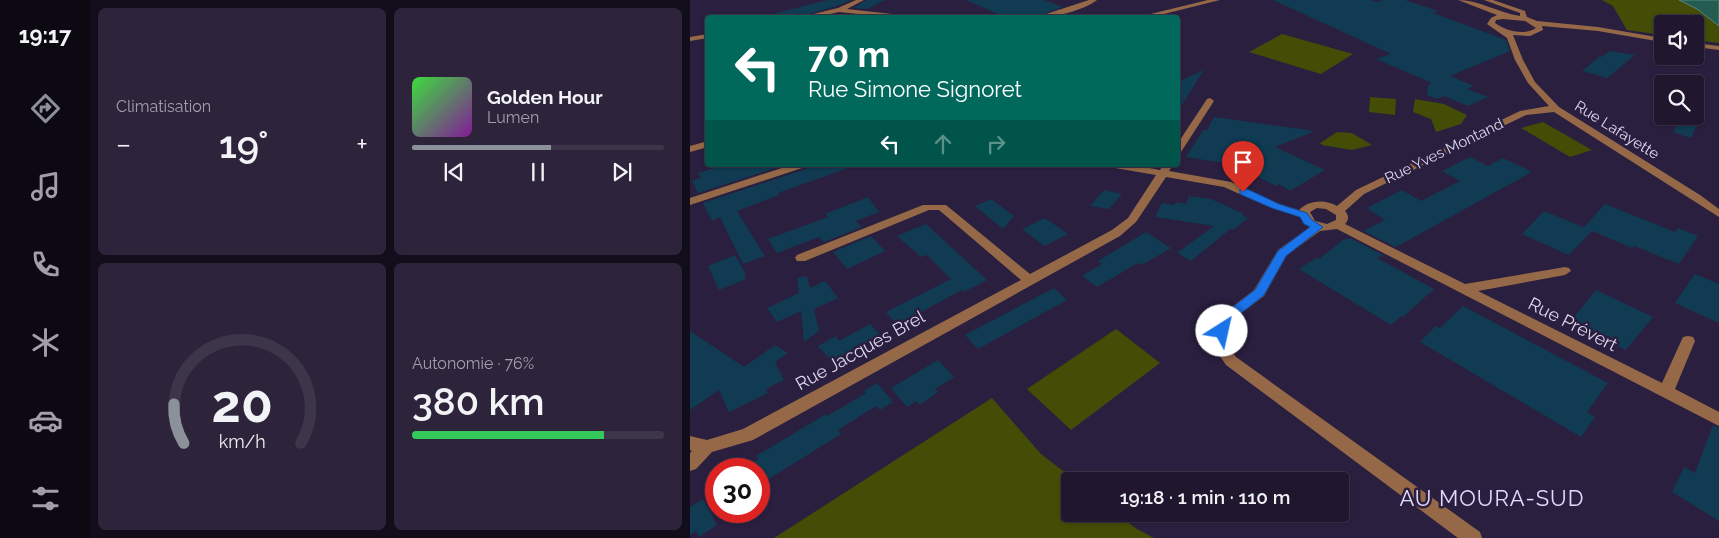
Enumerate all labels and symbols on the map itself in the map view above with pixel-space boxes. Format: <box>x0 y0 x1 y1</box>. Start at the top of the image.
street label: Rue Lafayette <box>1571 97 1663 163</box>
street label: Rue Yves Montand <box>1382 115 1506 187</box>
pin <box>1222 141 1264 192</box>
street label: Rue Prévert <box>1525 293 1621 355</box>
position arrow <box>1195 304 1247 356</box>
street label: Rue Jacques Brel <box>792 306 928 394</box>
speed limit sign: 30 <box>705 458 770 523</box>
district label: AU MOURA-SUD <box>1400 485 1584 511</box>

